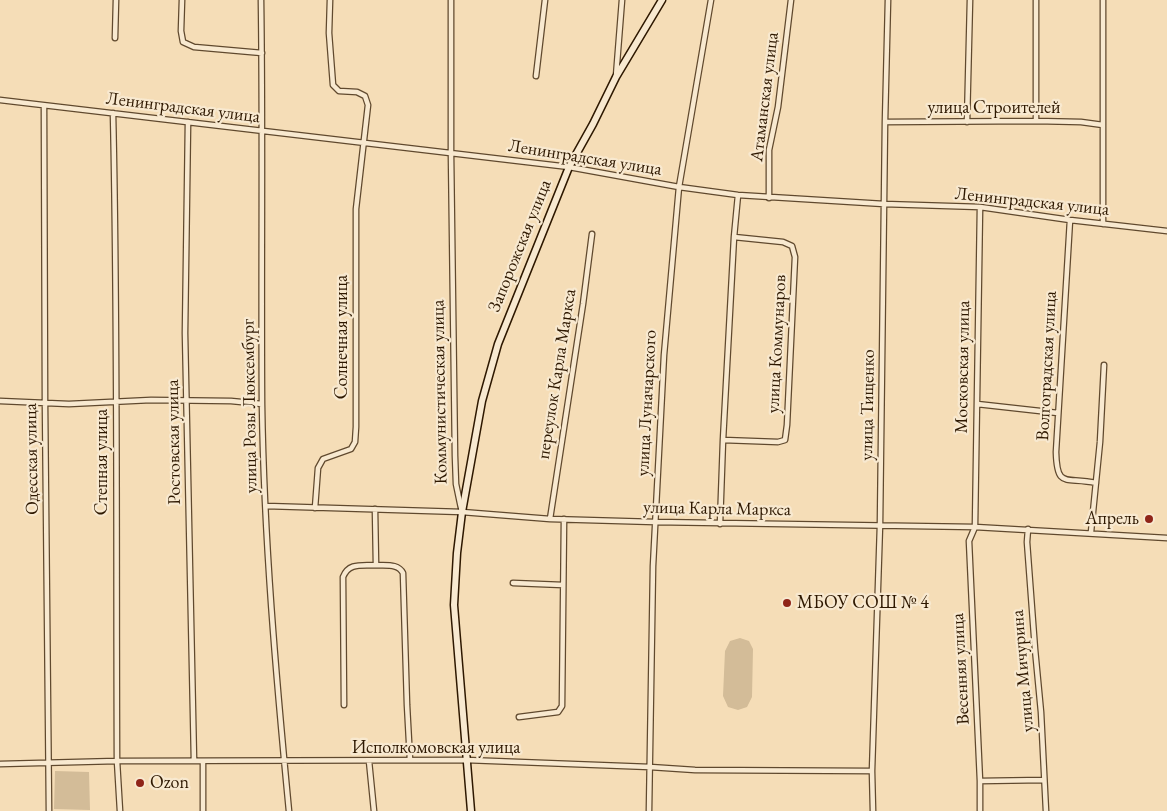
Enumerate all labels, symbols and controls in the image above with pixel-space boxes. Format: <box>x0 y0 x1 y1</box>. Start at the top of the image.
street label: Атаманская улица <box>746 31 784 163</box>
street label: Ленинградская улица <box>105 88 261 128</box>
street label: улица Строителей <box>927 97 1061 119</box>
street label: Ленинградская улица <box>507 135 663 181</box>
street label: Запорожская улица <box>484 177 556 315</box>
street label: Ленинградская улица <box>954 183 1110 221</box>
street label: улица Коммунаров <box>763 274 791 414</box>
street label: Солнечная улица <box>331 275 353 399</box>
street label: переулок Карла Маркса <box>533 287 581 461</box>
street label: Волгоградская улица <box>1032 291 1062 441</box>
street label: Коммунистическая улица <box>428 299 452 485</box>
street label: Московская улица <box>951 300 975 434</box>
street label: улица Розы Люксембург <box>238 319 262 493</box>
street label: улица Луначарского <box>632 329 662 477</box>
street label: улица Тищенко <box>856 349 880 461</box>
street label: Ростовская улица <box>162 379 186 505</box>
street label: Одесская улица <box>20 403 44 515</box>
street label: Степная улица <box>91 409 113 515</box>
street label: улица Карла Маркса <box>643 497 791 521</box>
place label: Апрель <box>1085 508 1139 530</box>
marker: Апрель <box>1143 513 1155 525</box>
place label: МБОУ СОШ № 4 <box>797 592 929 614</box>
marker: МБОУ СОШ № 4 <box>781 597 793 609</box>
street label: улица Мичурина <box>1007 609 1039 733</box>
street label: Весенняя улица <box>947 613 975 725</box>
street label: Исполкомовская улица <box>352 737 520 759</box>
place label: Ozon <box>150 772 189 794</box>
marker: Ozon <box>134 777 146 789</box>

